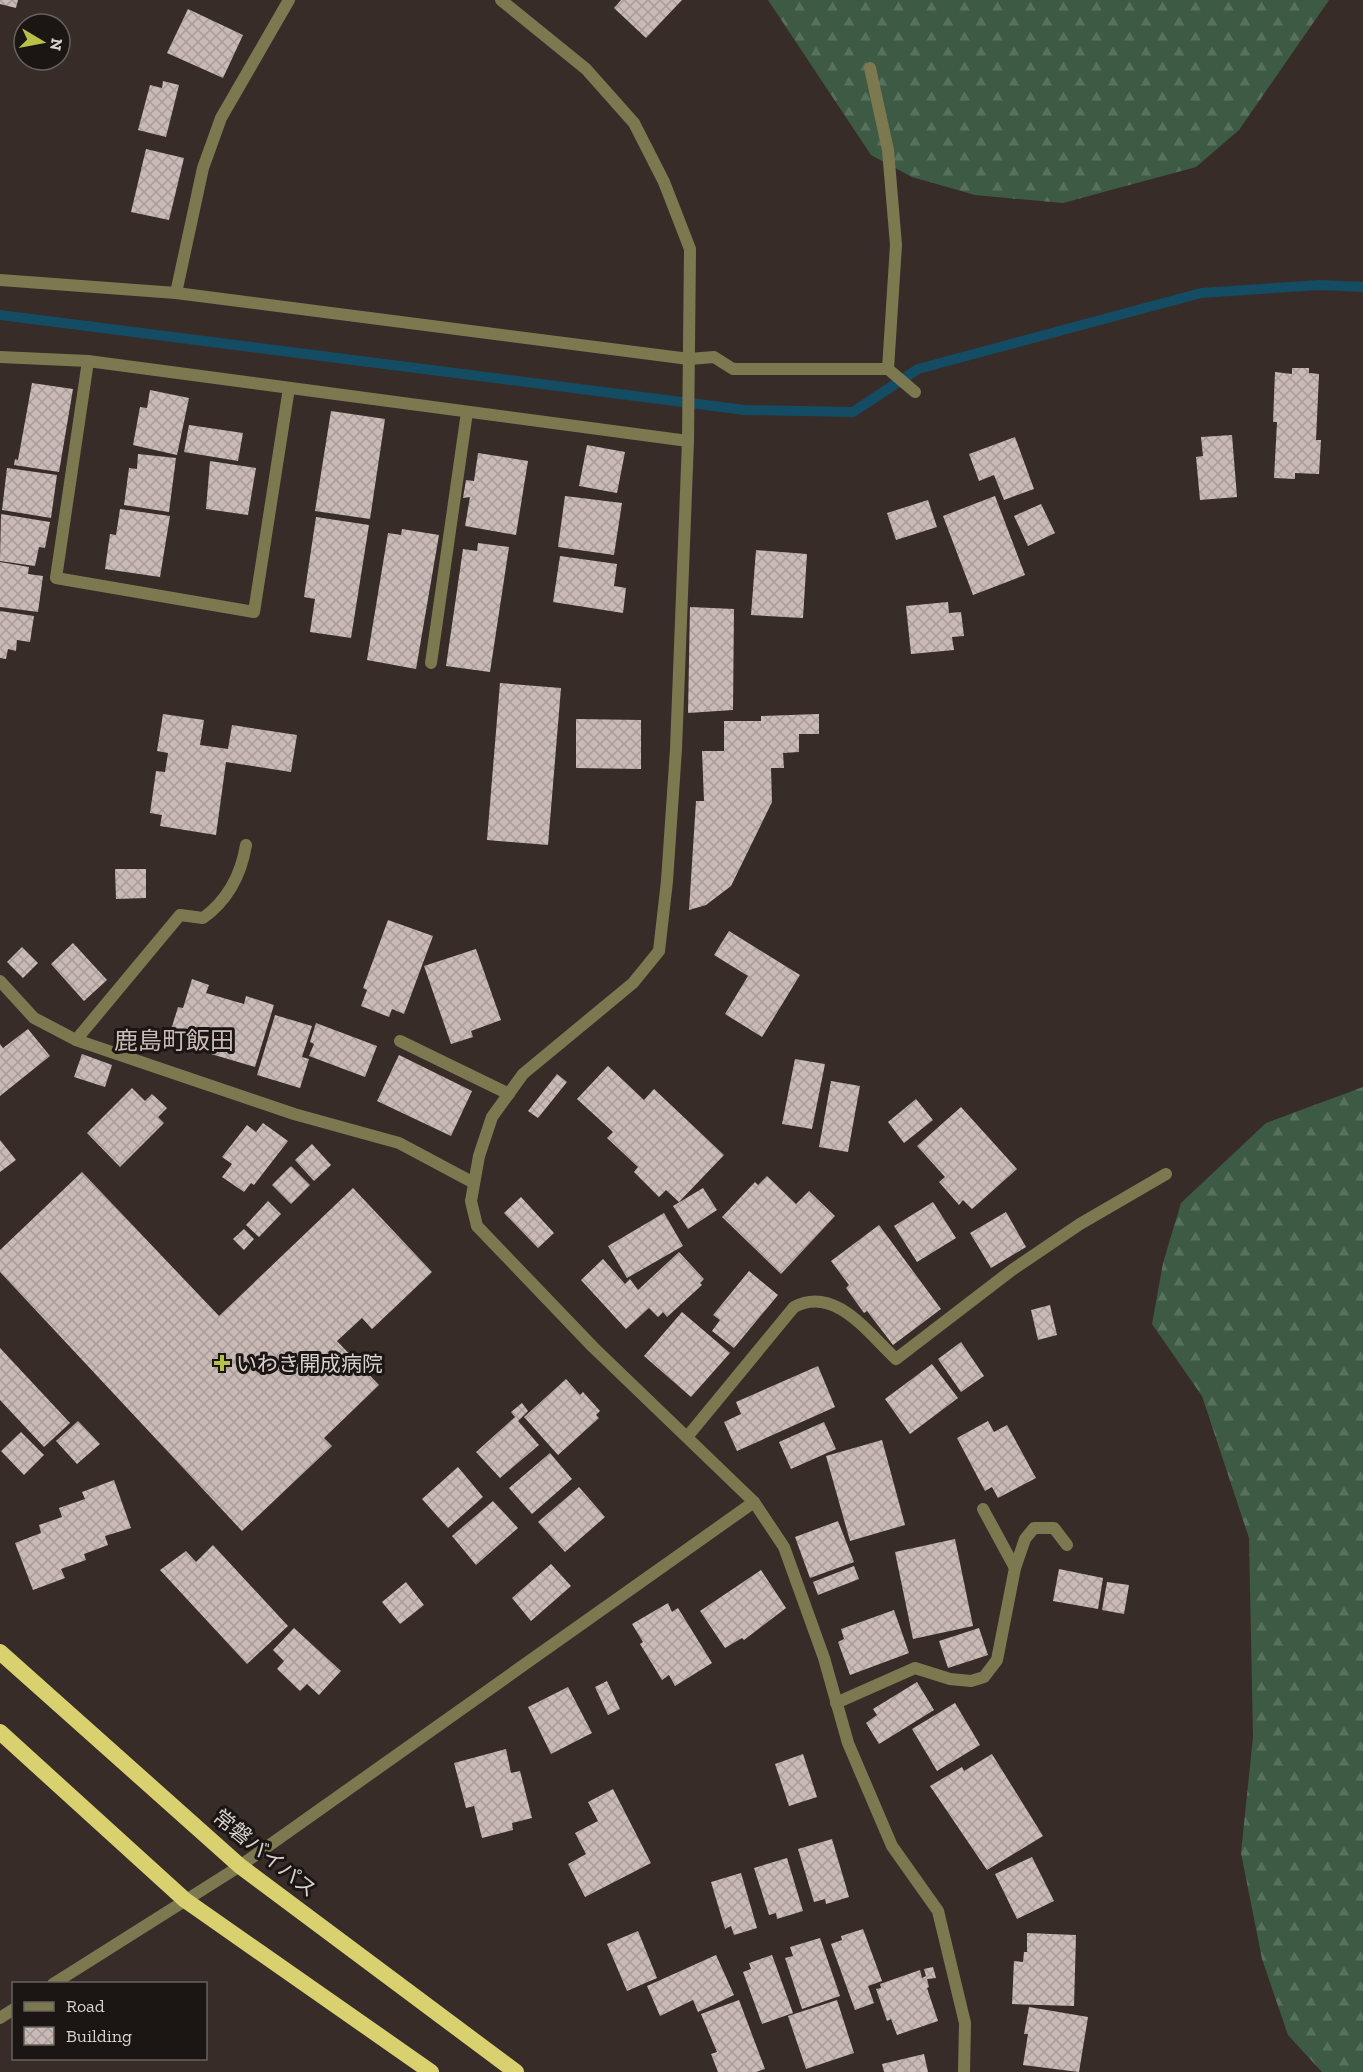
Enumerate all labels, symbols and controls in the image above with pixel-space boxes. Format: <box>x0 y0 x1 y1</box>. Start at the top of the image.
north arrow <box>12 12 72 72</box>
text: N <box>46 37 67 52</box>
district label: 鹿島町飯田 <box>114 1026 234 1055</box>
place label: いわき開成病院 <box>236 1351 383 1376</box>
marker: いわき開成病院 <box>213 1354 231 1372</box>
street label: 常磐バイパス <box>208 1804 322 1902</box>
legend <box>12 1982 207 2060</box>
text: Road <box>66 1995 105 2017</box>
text: Building <box>66 2025 132 2047</box>

